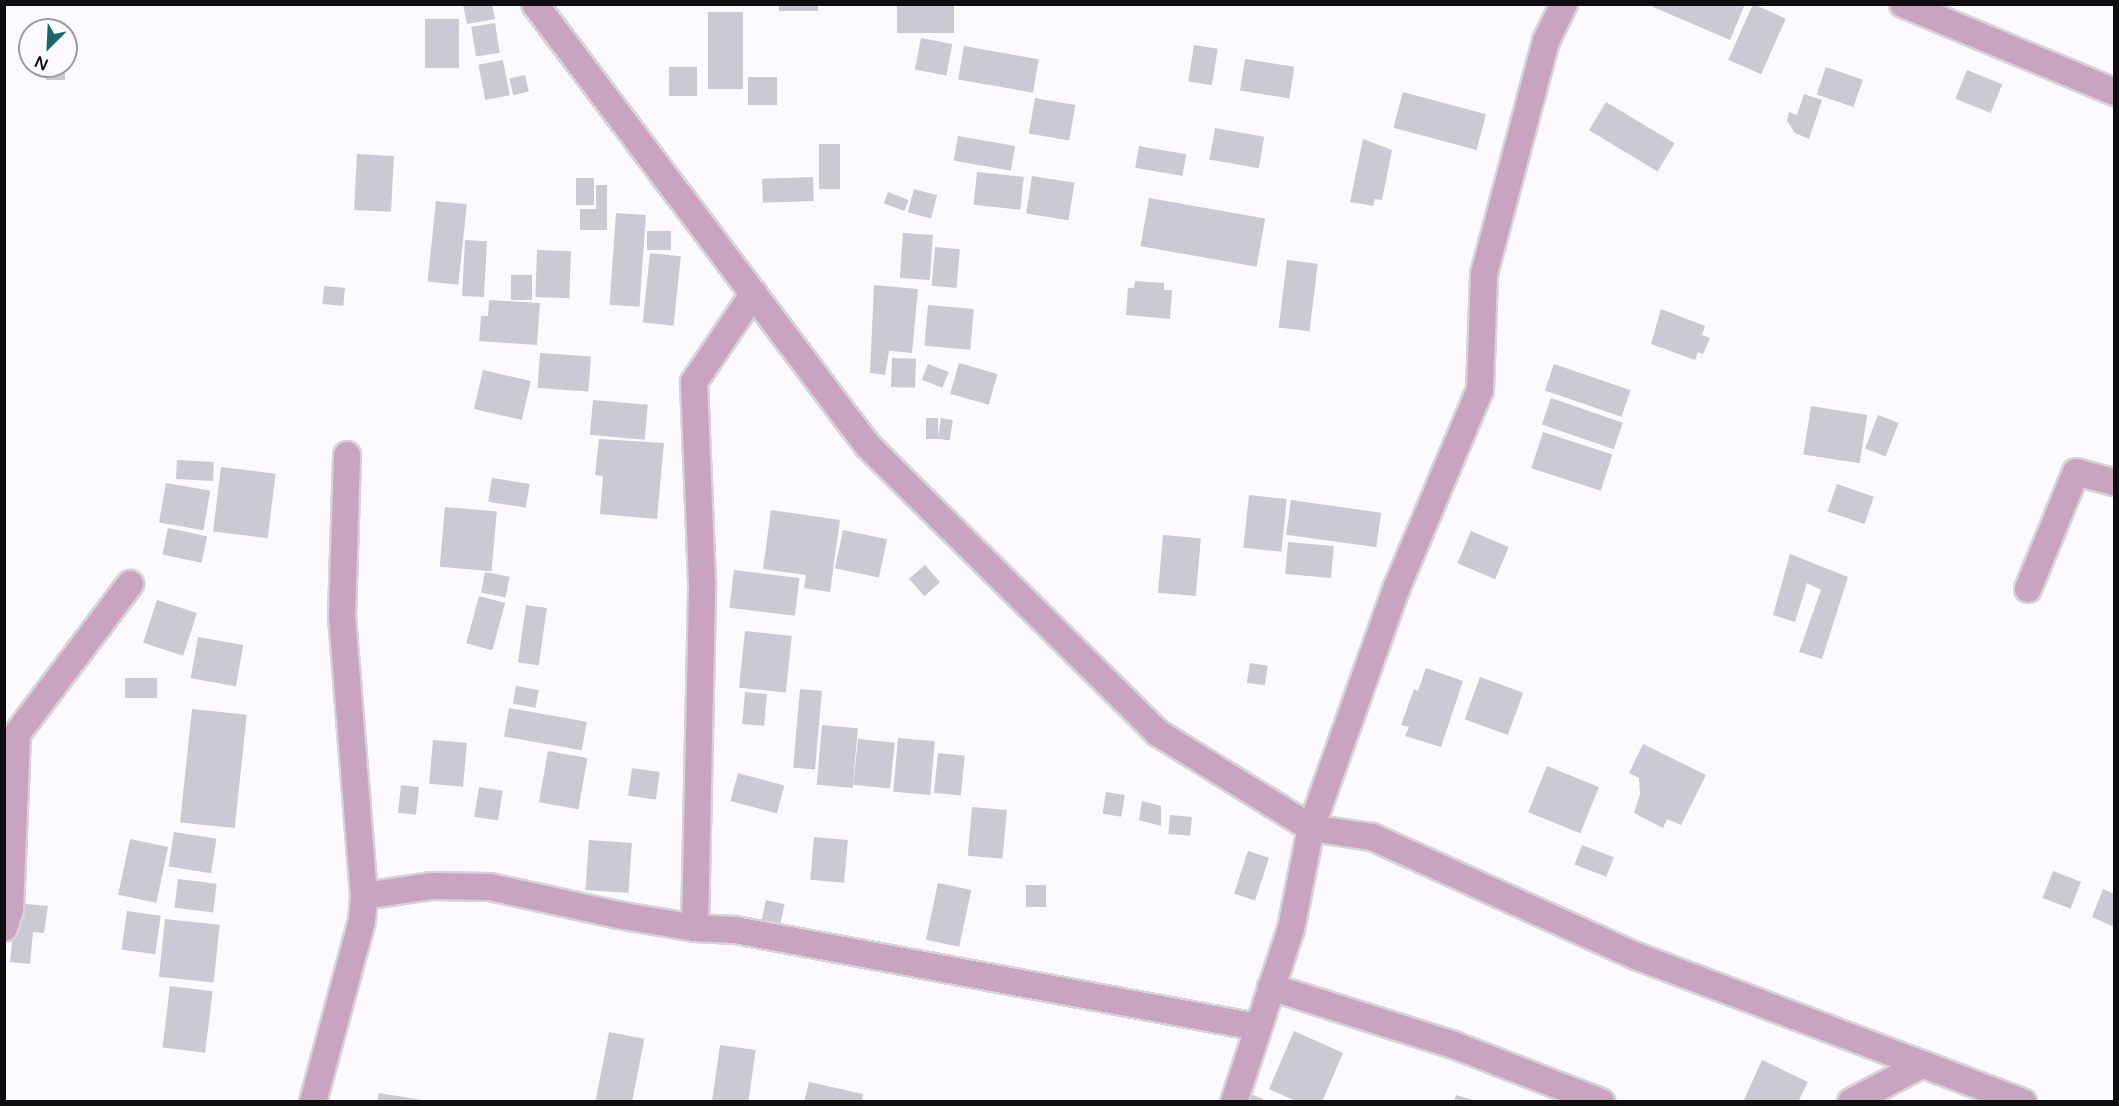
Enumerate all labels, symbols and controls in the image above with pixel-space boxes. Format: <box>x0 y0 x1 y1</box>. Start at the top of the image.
north arrow <box>18 18 78 78</box>
text: N <box>32 51 51 74</box>

